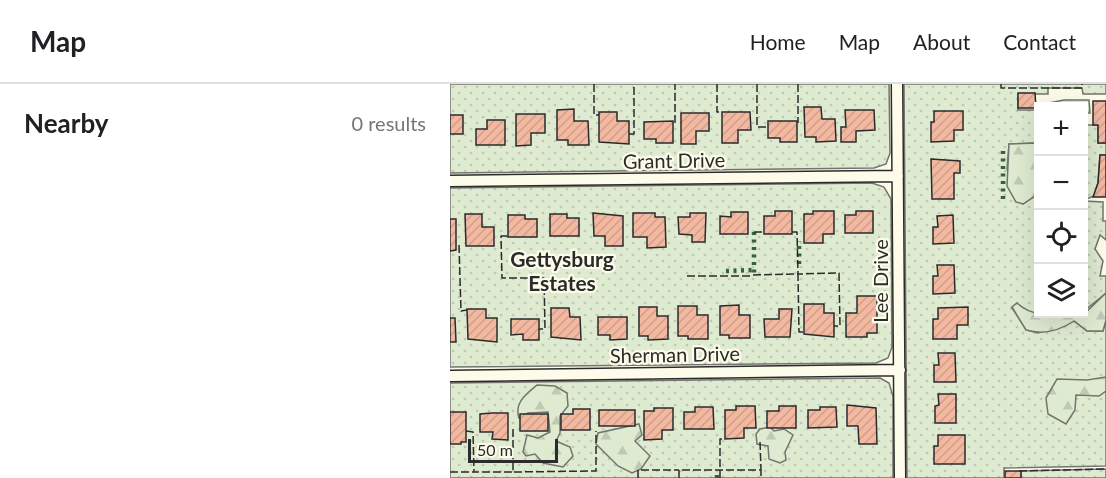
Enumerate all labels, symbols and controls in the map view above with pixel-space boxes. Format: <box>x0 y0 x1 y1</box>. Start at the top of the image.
text: Map <box>30 24 86 58</box>
text: Home <box>750 29 806 54</box>
text: Map <box>839 29 880 54</box>
text: About <box>913 29 970 54</box>
text: Contact <box>1003 29 1076 54</box>
map controls <box>1034 102 1088 318</box>
button: + <box>1034 102 1088 156</box>
text: Nearby <box>24 107 109 139</box>
text: 0 results <box>351 111 426 135</box>
street label: Grant Drive <box>623 147 725 173</box>
button: − <box>1034 156 1088 210</box>
button: locate <box>1034 210 1088 264</box>
street label: Lee Drive <box>868 239 892 323</box>
district label: Gettysburg Estates <box>510 246 614 295</box>
button: layers <box>1034 264 1088 318</box>
street label: Sherman Drive <box>610 341 740 367</box>
scale bar <box>468 436 558 464</box>
text: 50 m <box>477 440 513 459</box>

